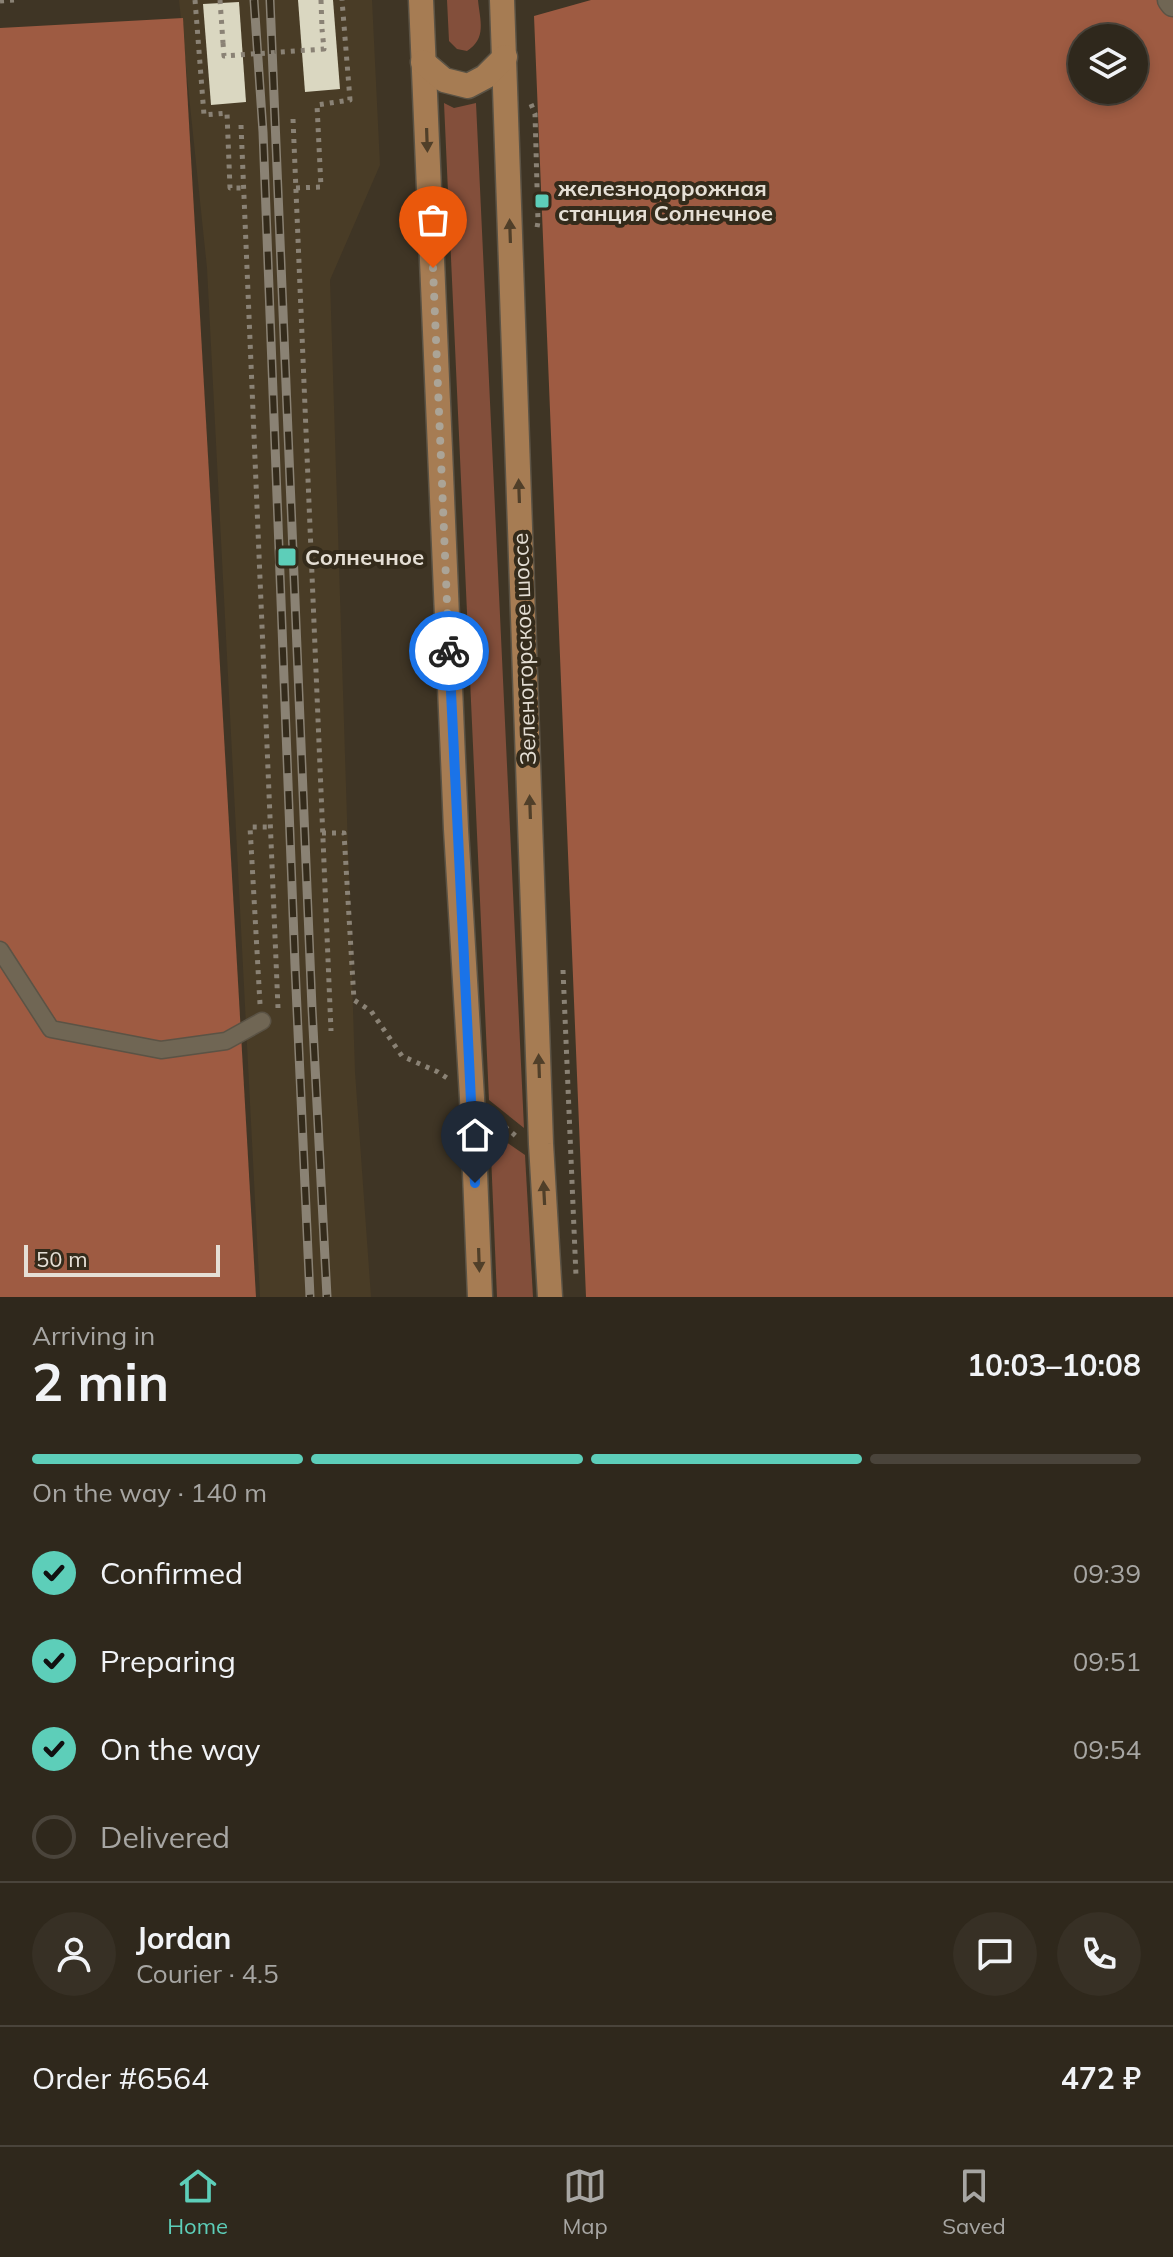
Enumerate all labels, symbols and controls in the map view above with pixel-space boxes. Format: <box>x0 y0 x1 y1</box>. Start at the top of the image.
map controls <box>1068 24 1148 104</box>
button: layers <box>1068 24 1148 104</box>
one-way arrow <box>421 128 434 153</box>
place label: железнодорожная станция Солнечное <box>557 174 773 227</box>
pin <box>399 186 467 268</box>
marker: железнодорожная станция Солнечное <box>533 192 551 210</box>
icon: bag <box>411 198 455 242</box>
one-way arrow <box>504 218 517 243</box>
one-way arrow <box>513 478 525 503</box>
street label: Зеленогорское шоссе <box>506 532 542 766</box>
place label: Солнечное <box>305 543 424 571</box>
marker: Солнечное <box>276 546 298 568</box>
courier <box>409 611 489 691</box>
icon: bike <box>427 629 471 673</box>
one-way arrow <box>523 794 536 819</box>
one-way arrow <box>532 1053 545 1078</box>
pin <box>441 1101 509 1183</box>
icon: home <box>453 1113 497 1157</box>
one-way arrow <box>537 1180 550 1205</box>
scale bar <box>24 1241 220 1277</box>
text: 50 m <box>36 1245 87 1273</box>
one-way arrow <box>472 1248 485 1273</box>
text: Arriving in <box>32 1319 155 1352</box>
text: 10:03–10:08 <box>967 1346 1141 1384</box>
text: 2 min <box>32 1349 169 1414</box>
text: On the way · 140 m <box>32 1476 267 1509</box>
icon: check <box>32 1551 76 1595</box>
text: Confirmed <box>100 1554 243 1592</box>
text: 09:39 <box>1073 1557 1141 1590</box>
icon: check <box>32 1639 76 1683</box>
text: Preparing <box>100 1642 236 1680</box>
text: 09:51 <box>1073 1645 1141 1678</box>
icon: check <box>32 1727 76 1771</box>
text: On the way <box>100 1730 260 1768</box>
text: 09:54 <box>1073 1733 1141 1766</box>
text: Delivered <box>100 1818 230 1856</box>
button: person <box>32 1912 116 1996</box>
button: chat <box>953 1912 1037 1996</box>
button: phone <box>1057 1912 1141 1996</box>
text: Jordan <box>136 1919 231 1957</box>
text: Courier · 4.5 <box>136 1957 279 1990</box>
text: Order #6564 <box>32 2059 209 2097</box>
text: 472 ₽ <box>1061 2059 1141 2097</box>
tab: Home <box>167 2164 228 2240</box>
tab: Map <box>562 2164 608 2240</box>
tab: Saved <box>942 2164 1006 2240</box>

